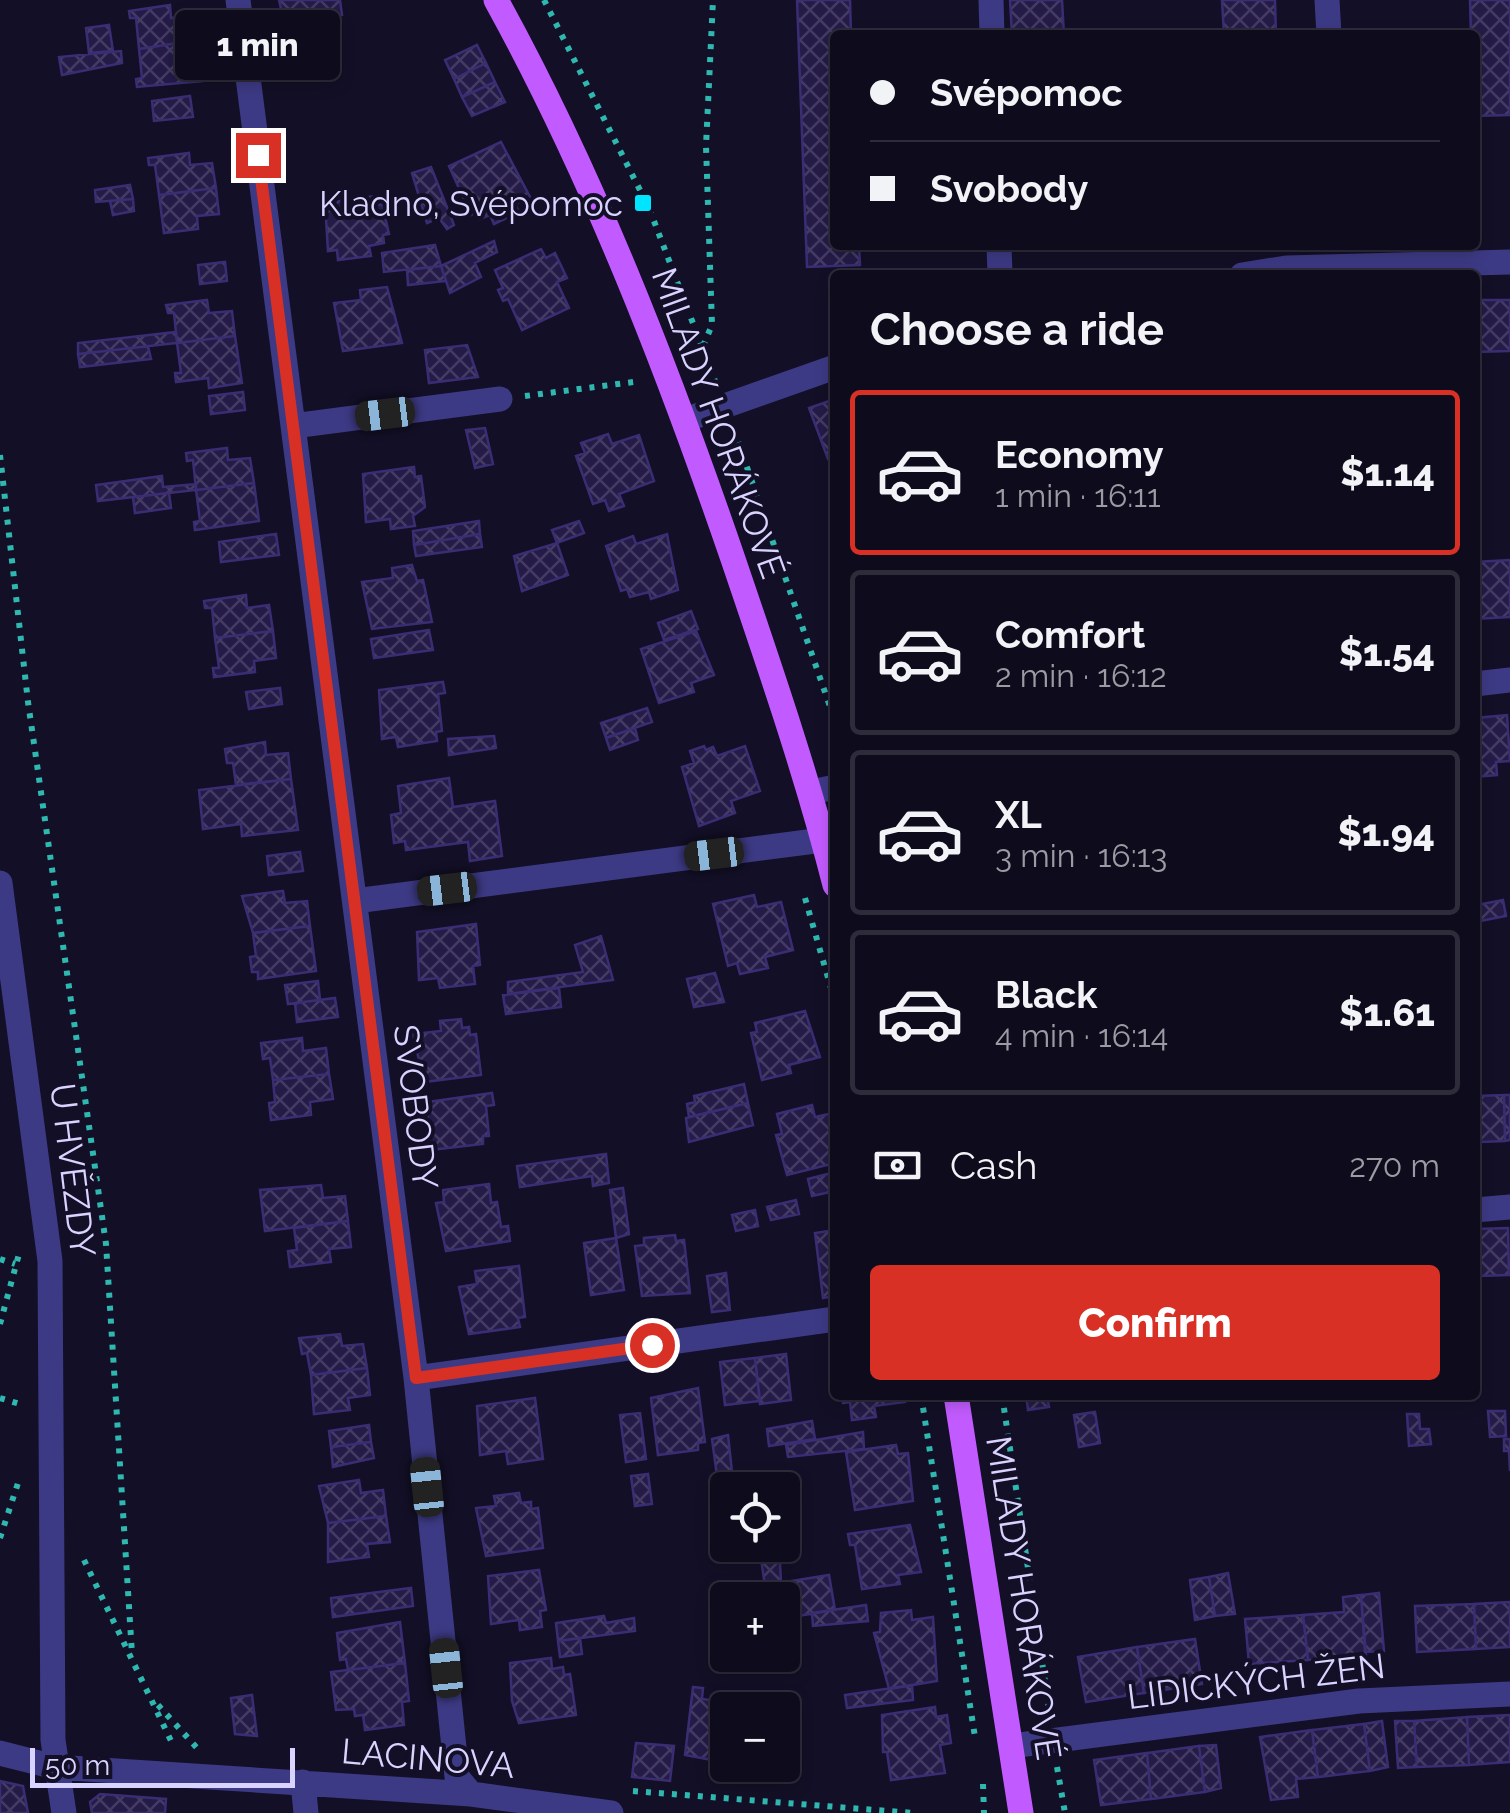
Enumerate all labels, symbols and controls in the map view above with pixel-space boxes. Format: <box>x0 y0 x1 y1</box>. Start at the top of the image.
callout: 1 min <box>176 10 340 80</box>
text: 1 min <box>216 26 299 63</box>
text: Svépomoc <box>930 70 1123 115</box>
route end <box>236 133 281 178</box>
text: Svobody <box>930 166 1088 211</box>
place label: Kladno, Svépomoc <box>319 183 623 224</box>
marker: Kladno, Svépomoc <box>632 192 654 214</box>
street label: MILADY HORÁKOVÉ <box>644 262 794 584</box>
text: Choose a ride <box>870 303 1164 356</box>
car <box>353 395 417 433</box>
icon: car <box>875 428 965 518</box>
text: Economy <box>995 432 1164 477</box>
text: $1.14 <box>1340 450 1435 495</box>
text: 1 min · 16:11 <box>995 477 1161 514</box>
icon: car <box>875 608 965 698</box>
text: Comfort <box>995 612 1145 657</box>
text: $1.54 <box>1339 630 1435 675</box>
text: 2 min · 16:12 <box>995 657 1167 694</box>
icon: car <box>875 788 965 878</box>
text: XL <box>995 792 1042 837</box>
text: $1.94 <box>1338 810 1435 855</box>
car <box>682 835 746 873</box>
text: 3 min · 16:13 <box>995 837 1167 874</box>
car <box>415 870 479 908</box>
icon: car <box>875 968 965 1058</box>
text: Black <box>995 972 1097 1017</box>
text: $1.61 <box>1339 990 1435 1035</box>
text: 4 min · 16:14 <box>995 1017 1168 1054</box>
street label: SVOBODY <box>386 1022 446 1192</box>
street label: U HVĚZDY <box>42 1081 104 1259</box>
icon: cash <box>870 1138 925 1193</box>
text: Cash <box>950 1143 1037 1188</box>
text: 270 m <box>1349 1147 1440 1184</box>
button: Confirm <box>870 1265 1440 1380</box>
route start <box>630 1323 675 1368</box>
street label: MILADY HORÁKOVÉ <box>978 1433 1070 1763</box>
car <box>409 1456 445 1518</box>
map controls <box>710 1472 800 1782</box>
button: locate <box>710 1472 800 1562</box>
button: + <box>710 1582 800 1672</box>
car <box>428 1637 464 1699</box>
street label: LIDICKÝCH ŽEN <box>1125 1645 1387 1717</box>
button: − <box>710 1692 800 1782</box>
street label: LACINOVA <box>340 1730 517 1786</box>
scale bar <box>30 1743 295 1788</box>
text: 50 m <box>45 1749 110 1782</box>

